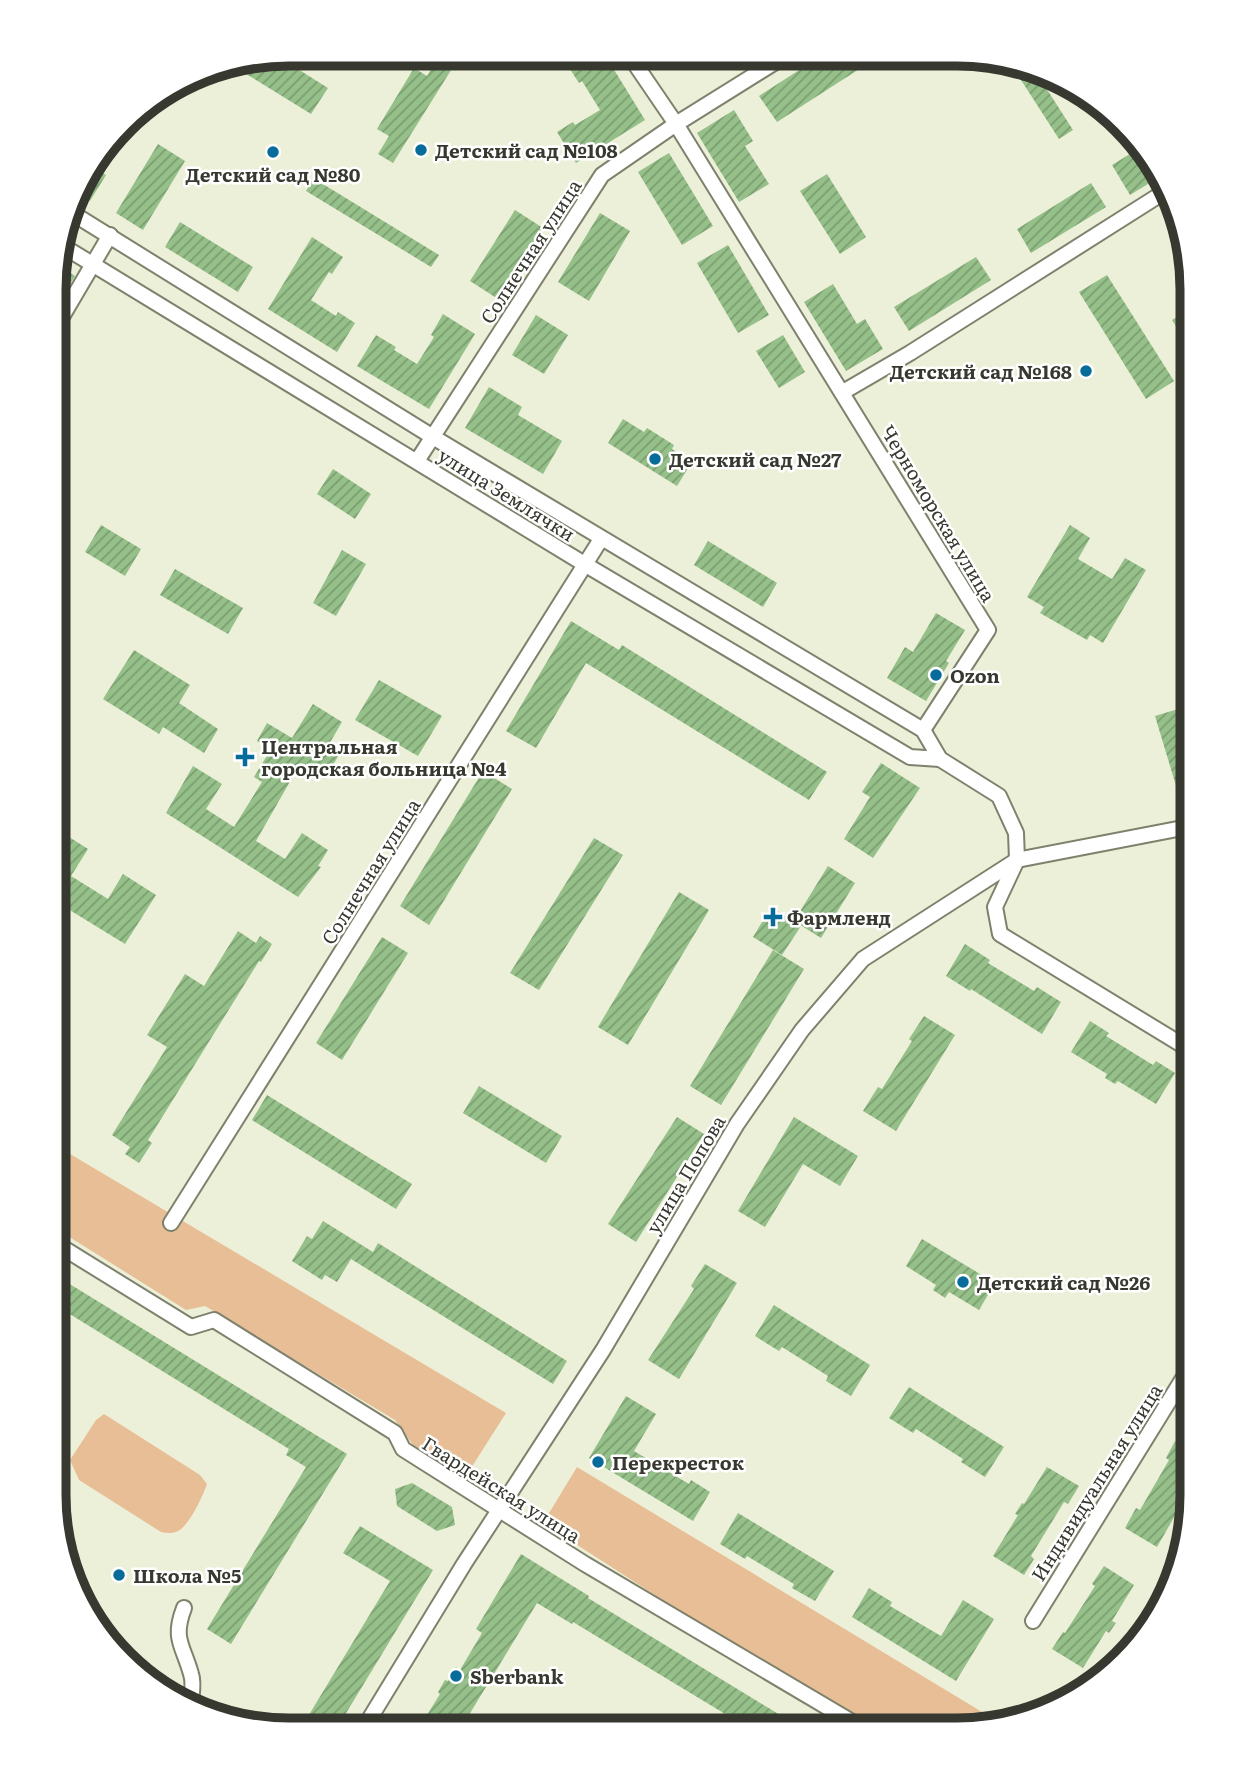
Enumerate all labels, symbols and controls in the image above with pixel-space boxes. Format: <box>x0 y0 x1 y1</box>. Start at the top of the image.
place label: Детский сад №108 <box>435 136 618 164</box>
marker: Детский сад №108 <box>413 142 429 158</box>
marker: Детский сад №80 <box>265 144 281 160</box>
place label: Детский сад №80 <box>186 160 361 188</box>
street label: Солнечная улица <box>473 173 588 329</box>
place label: Детский сад №168 <box>890 357 1072 385</box>
marker: Детский сад №168 <box>1078 363 1094 379</box>
street label: Черноморская улица <box>875 419 1003 607</box>
street label: улица Землячки <box>433 441 581 547</box>
place label: Детский сад №27 <box>669 445 842 473</box>
marker: Детский сад №27 <box>647 451 663 467</box>
place label: Ozon <box>950 661 1000 689</box>
marker: Ozon <box>928 667 944 683</box>
place label: Центральная городская больница №4 <box>261 732 507 782</box>
marker: Центральная городская больница №4 <box>235 747 255 767</box>
street label: Солнечная улица <box>314 792 427 949</box>
place label: Фармленд <box>787 903 891 931</box>
marker: Фармленд <box>765 909 781 925</box>
street label: улица Попова <box>638 1109 732 1239</box>
place label: Детский сад №26 <box>977 1268 1150 1296</box>
marker: Детский сад №26 <box>955 1274 971 1290</box>
street label: Индивидуальная улица <box>1024 1377 1169 1586</box>
street label: Гвардейская улица <box>417 1429 587 1550</box>
place label: Перекресток <box>612 1448 745 1476</box>
marker: Перекресток <box>590 1454 606 1470</box>
place label: Школа №5 <box>133 1561 241 1589</box>
marker: Школа №5 <box>111 1567 127 1583</box>
place label: Sberbank <box>470 1662 564 1690</box>
marker: Sberbank <box>448 1668 464 1684</box>

